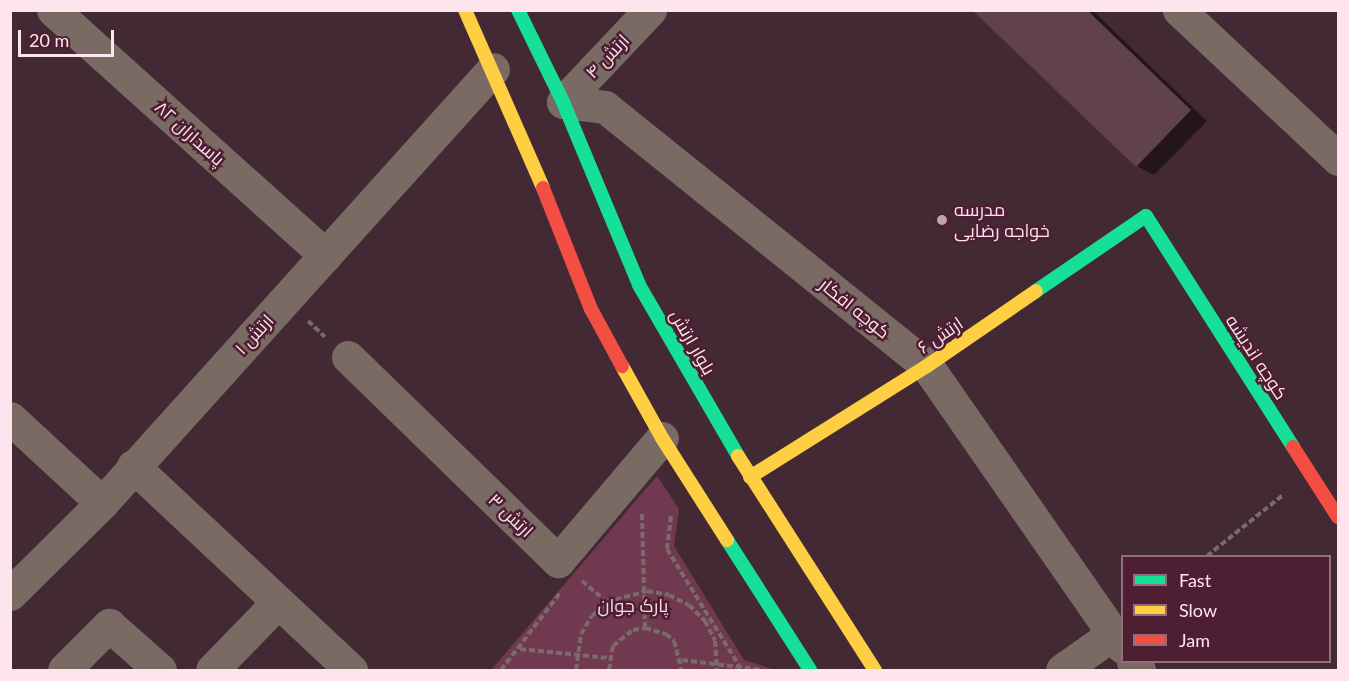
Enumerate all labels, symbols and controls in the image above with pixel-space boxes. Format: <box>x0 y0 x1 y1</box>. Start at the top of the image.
scale bar <box>21 18 117 56</box>
text: 20 m <box>29 29 69 51</box>
street label: ارتش ۴ <box>581 29 633 83</box>
street label: پاسداران ۸۲ <box>151 96 229 170</box>
place label: مدرسه خواجه رضایی <box>954 199 1050 242</box>
marker: مدرسه خواجه رضایی <box>935 213 949 227</box>
street label: کوچه افکار <box>815 273 895 343</box>
street label: بلوار ارتش <box>666 306 720 378</box>
street label: ارتش ۱ <box>230 309 278 359</box>
street label: کوچه اندیشه <box>1222 311 1292 403</box>
street label: ارتش ۶ <box>913 312 967 358</box>
street label: ارتش ۳ <box>484 489 538 541</box>
legend <box>1121 555 1331 663</box>
text: Fast <box>1179 569 1211 591</box>
park label: پارک جوان <box>598 594 668 616</box>
text: Slow <box>1179 599 1217 621</box>
text: Jam <box>1179 629 1210 651</box>

